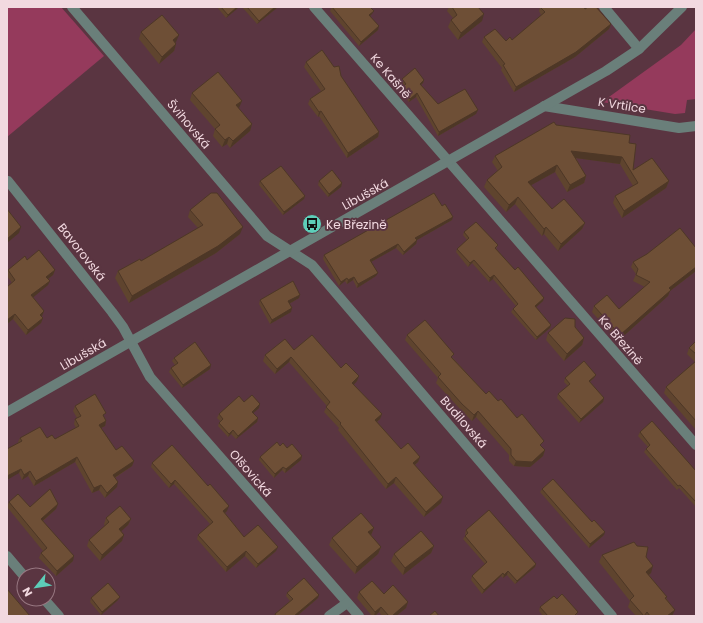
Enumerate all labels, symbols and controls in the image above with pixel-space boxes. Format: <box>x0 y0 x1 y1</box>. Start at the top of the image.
street label: Ke Kašně <box>367 50 415 102</box>
street label: K Vrtilce <box>597 93 647 117</box>
street label: Švihovská <box>163 96 215 152</box>
street label: Libušská <box>339 174 391 214</box>
bus stop icon: Ke Březině <box>301 213 323 235</box>
place label: Ke Březině <box>326 216 387 233</box>
street label: Bavorovská <box>54 219 110 285</box>
street label: Ke Březině <box>595 312 647 368</box>
street label: Libušská <box>57 334 109 374</box>
street label: Budilovská <box>437 392 491 452</box>
street label: Olšovická <box>226 446 276 500</box>
north arrow <box>16 567 56 607</box>
text: N <box>18 584 36 600</box>

